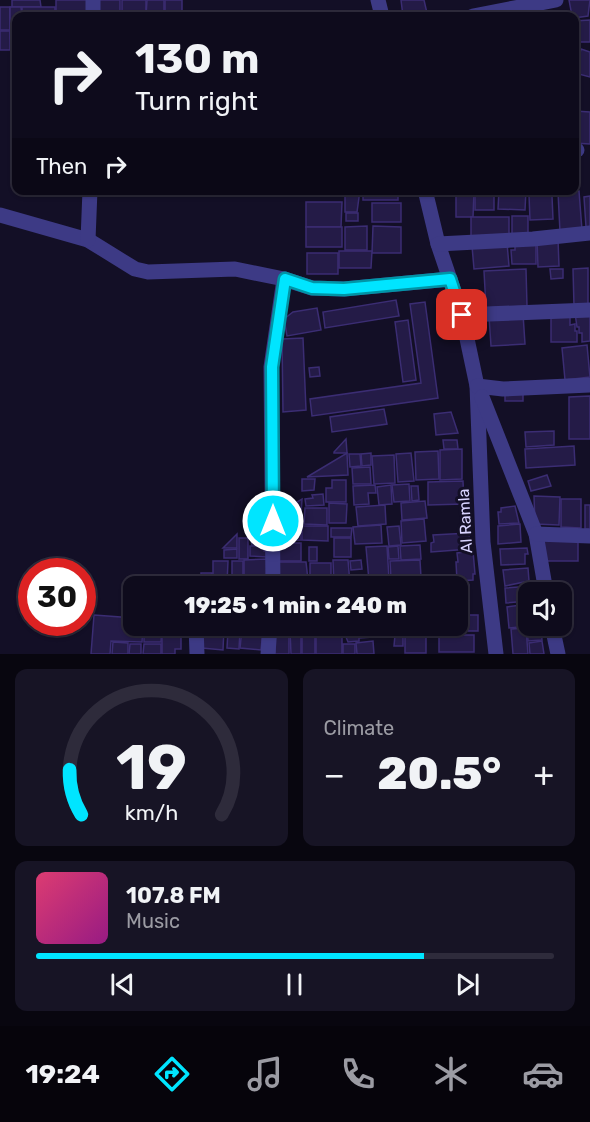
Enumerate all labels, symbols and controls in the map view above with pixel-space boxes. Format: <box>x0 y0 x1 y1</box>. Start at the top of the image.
text: 130 m <box>135 34 260 84</box>
icon: right <box>36 36 114 114</box>
text: Turn right <box>135 85 258 117</box>
icon: right <box>99 150 132 183</box>
text: Then <box>36 153 87 180</box>
pin <box>436 289 487 340</box>
icon: arrive <box>445 298 478 331</box>
street label: Al Ramla <box>454 488 476 554</box>
position arrow <box>241 489 305 553</box>
speed limit sign: 30 <box>18 558 96 636</box>
map controls <box>518 582 572 636</box>
button: sound <box>518 582 572 636</box>
text: 19:25 · 1 min · 240 m <box>184 592 407 619</box>
text: Climate <box>324 716 394 740</box>
text: 19 <box>116 731 187 805</box>
text: 20.5° <box>377 747 501 800</box>
text: − <box>324 755 345 794</box>
text: + <box>533 755 554 794</box>
text: km/h <box>124 800 178 825</box>
text: 107.8 FM <box>126 882 221 909</box>
text: Music <box>126 909 180 933</box>
icon: previous <box>106 968 139 1001</box>
icon: pause <box>278 968 311 1001</box>
icon: next <box>451 968 484 1001</box>
icon: directions <box>151 1053 193 1095</box>
icon: music <box>244 1053 286 1095</box>
icon: phone <box>337 1053 379 1095</box>
icon: climate <box>430 1053 472 1095</box>
icon: car <box>522 1053 564 1095</box>
text: 19:24 <box>25 1058 100 1090</box>

